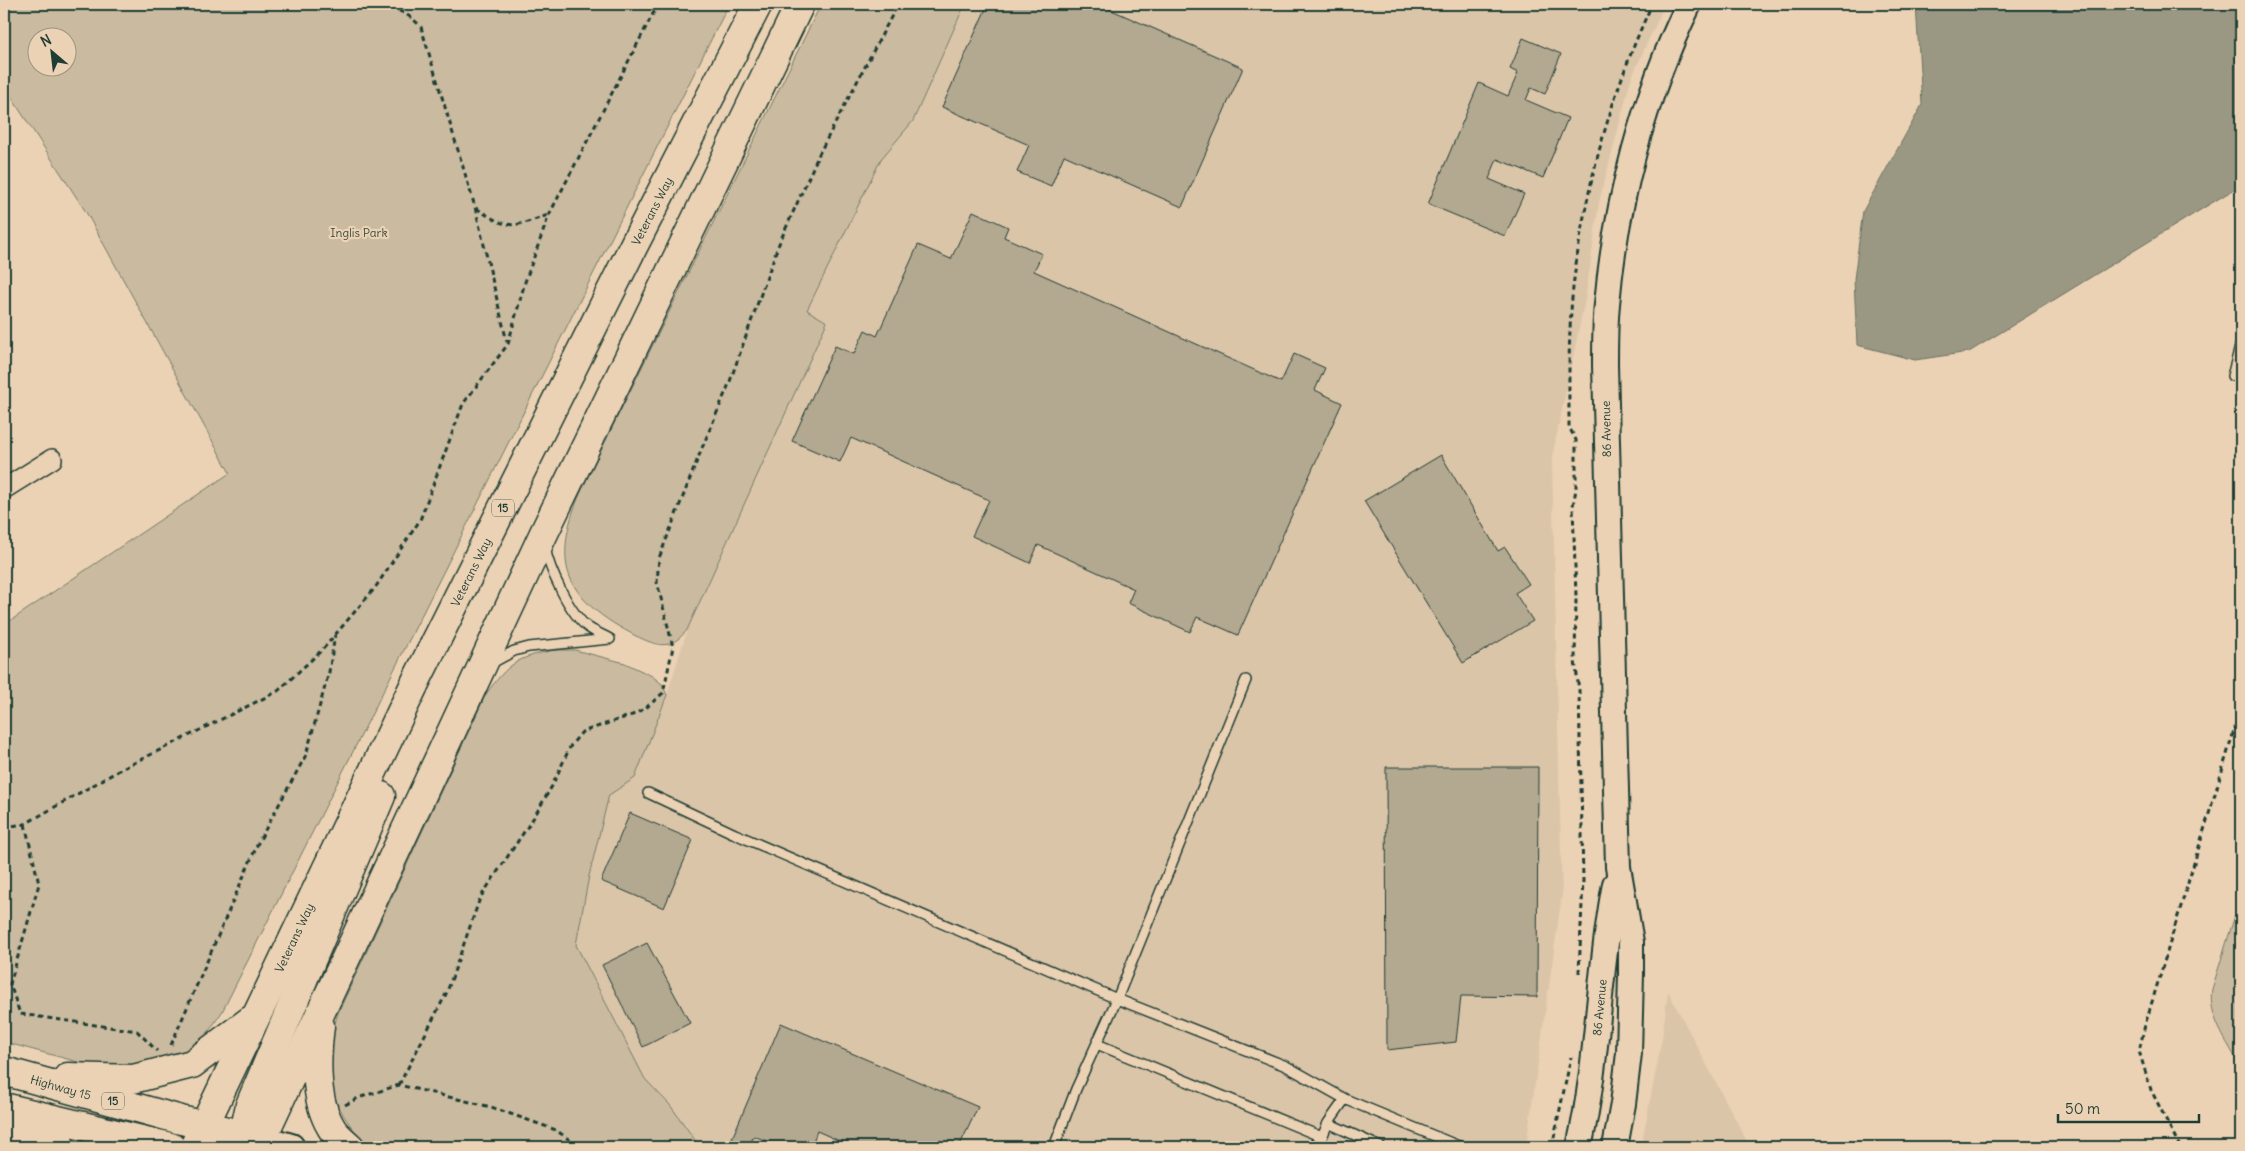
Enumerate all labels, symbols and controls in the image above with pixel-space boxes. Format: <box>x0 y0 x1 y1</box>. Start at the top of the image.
north arrow <box>28 28 78 78</box>
text: N <box>37 30 54 51</box>
street label: Veterans Way <box>628 174 675 248</box>
park label: Inglis Park <box>330 225 388 240</box>
street label: 86 Avenue <box>1598 400 1614 458</box>
road number: 15 <box>492 499 514 516</box>
street label: Veterans Way <box>447 535 494 609</box>
street label: Veterans Way <box>271 901 317 975</box>
street label: 86 Avenue <box>1589 978 1609 1037</box>
street label: Highway 15 <box>29 1071 93 1102</box>
scale bar <box>2058 1091 2199 1123</box>
road number: 15 <box>102 1092 124 1110</box>
text: 50 m <box>2065 1099 2100 1118</box>

